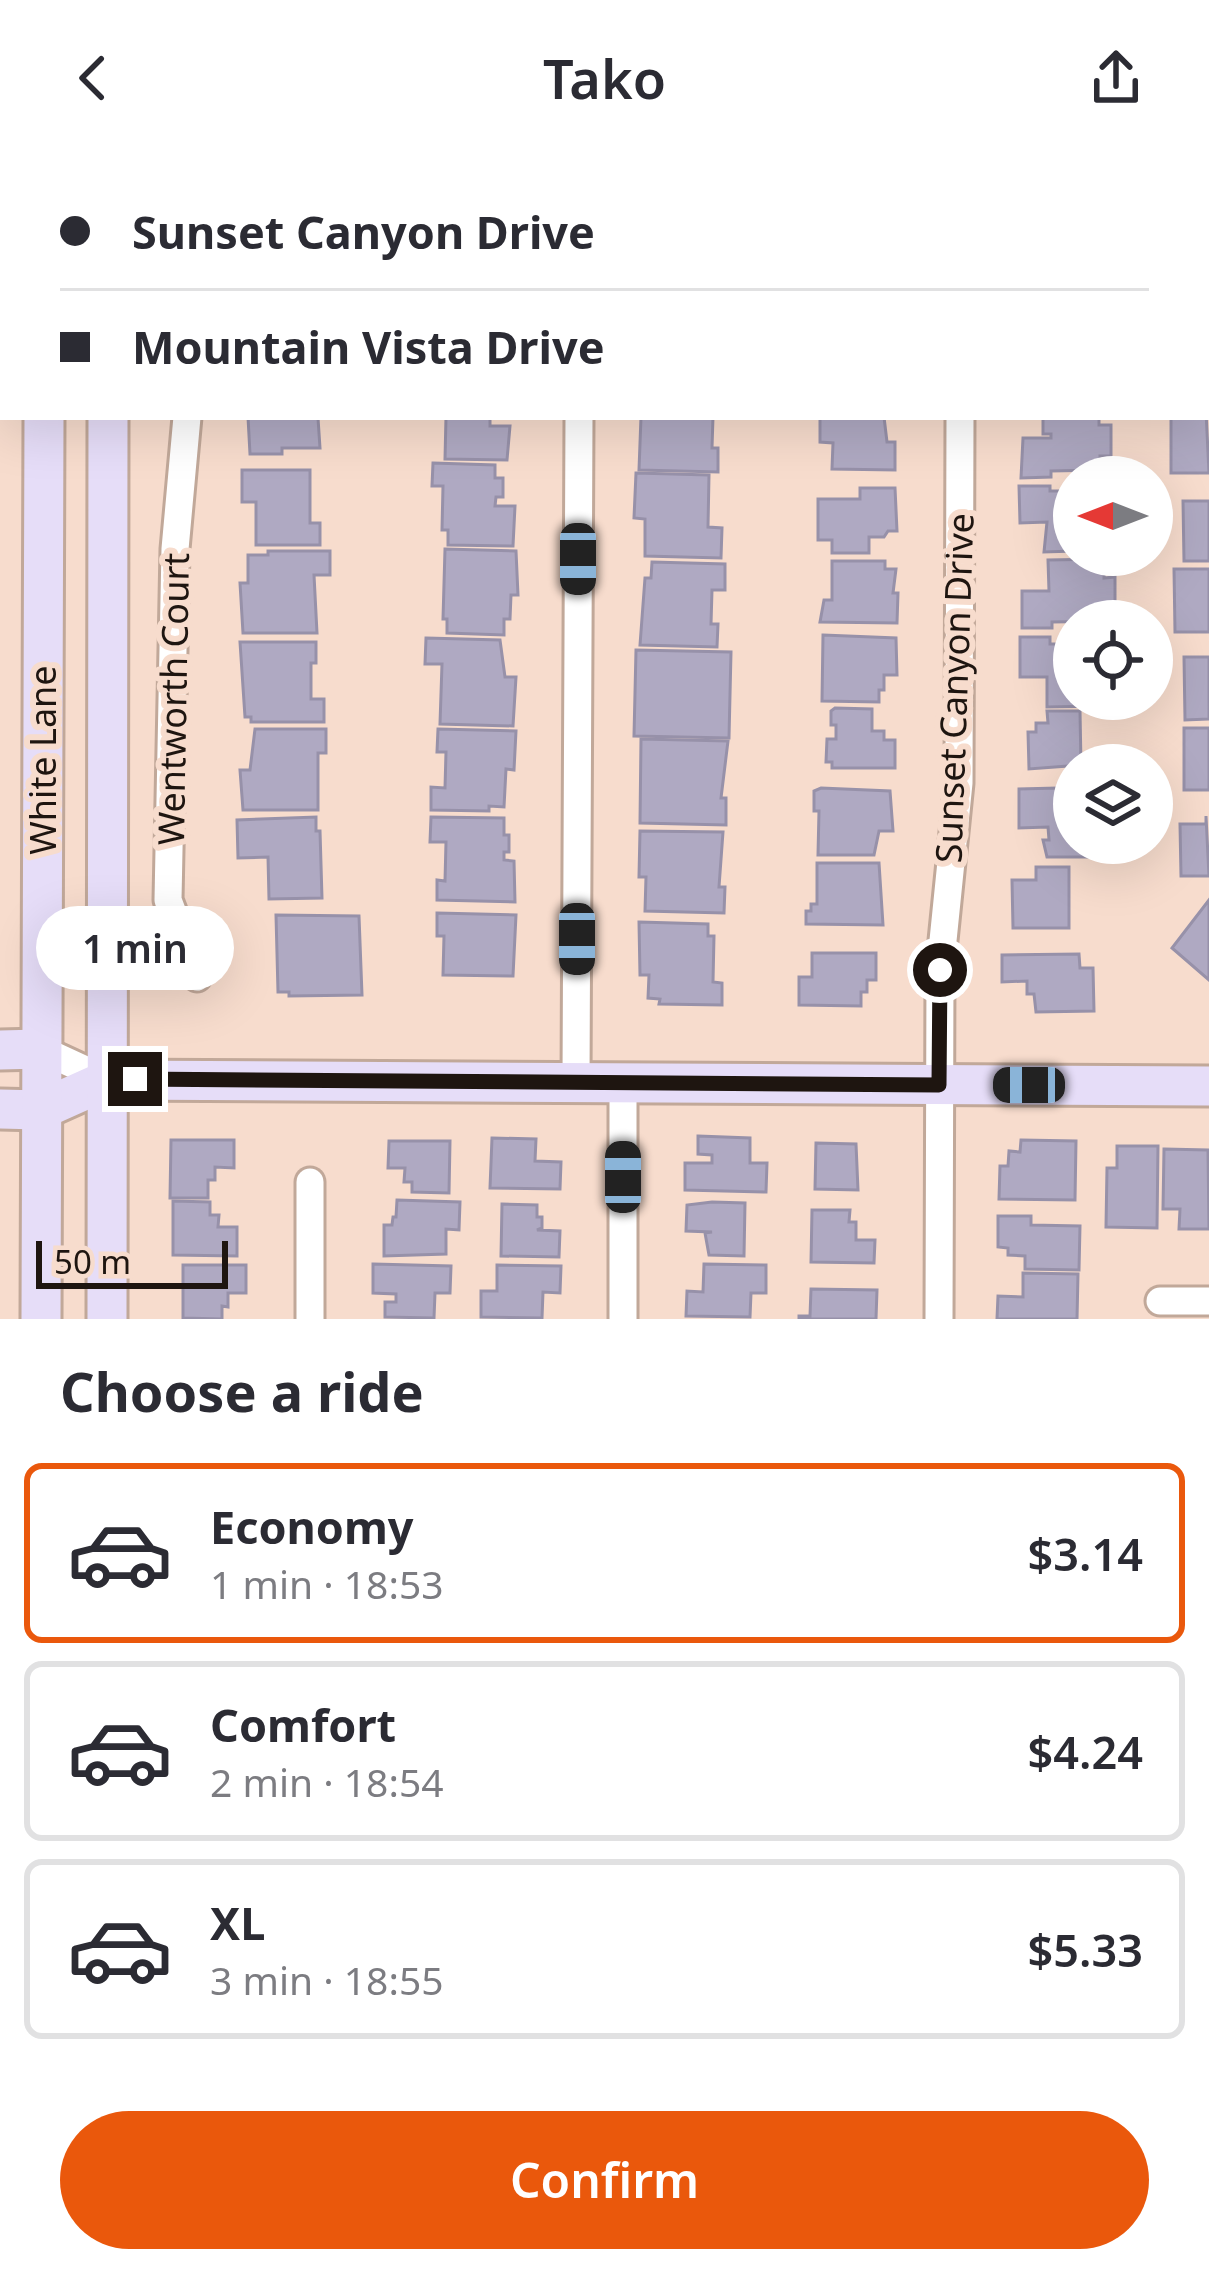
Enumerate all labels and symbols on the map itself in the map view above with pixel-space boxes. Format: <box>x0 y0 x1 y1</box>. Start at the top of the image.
north arrow <box>1053 456 1173 576</box>
street label: Sunset Canyon Drive <box>923 512 985 864</box>
car <box>560 523 596 595</box>
street label: Wentworth Court <box>146 552 200 846</box>
street label: White Lane <box>18 665 67 855</box>
car <box>559 903 595 975</box>
callout: 1 min <box>36 905 234 989</box>
route start <box>913 943 967 997</box>
route end <box>108 1052 162 1106</box>
car <box>993 1067 1065 1103</box>
car <box>605 1141 641 1213</box>
scale bar <box>36 1235 228 1288</box>

